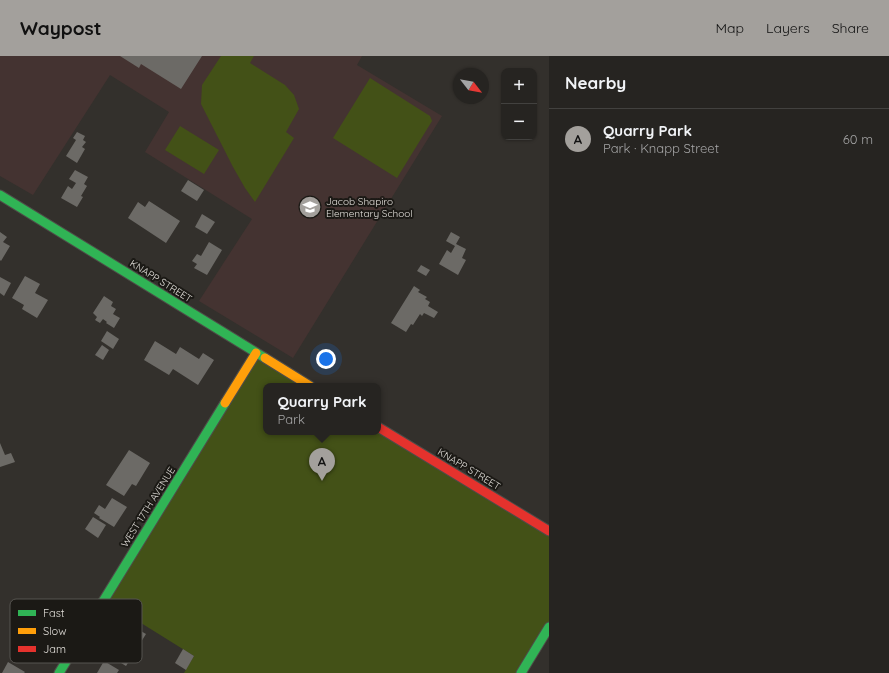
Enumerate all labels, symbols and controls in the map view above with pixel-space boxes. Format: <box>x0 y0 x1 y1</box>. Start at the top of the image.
text: Waypost <box>20 16 102 40</box>
text: Map <box>715 19 744 37</box>
text: Layers <box>766 19 810 37</box>
text: Share <box>832 19 869 37</box>
north arrow <box>453 68 489 104</box>
map controls <box>501 68 537 140</box>
button: + <box>501 68 537 104</box>
text: Nearby <box>565 72 626 93</box>
button: − <box>501 104 537 140</box>
text: Quarry Park <box>603 121 692 140</box>
text: A <box>574 131 582 147</box>
text: 60 m <box>843 131 873 147</box>
text: Park · Knapp Street <box>603 140 719 156</box>
school or university icon: Jacob Shapiro Elementary School <box>297 194 323 220</box>
place label: Jacob Shapiro Elementary School <box>326 195 413 220</box>
street label: KNAPP STREET <box>127 257 195 305</box>
your location <box>316 349 336 369</box>
popup <box>263 383 381 435</box>
text: Quarry Park <box>277 392 367 411</box>
text: Park <box>277 411 305 427</box>
street label: KNAPP STREET <box>435 445 503 493</box>
pin: A <box>309 448 335 481</box>
street label: WEST 17TH AVENUE <box>118 464 178 550</box>
legend <box>10 599 142 663</box>
text: Fast <box>43 606 65 620</box>
text: Slow <box>43 624 67 638</box>
text: Jam <box>43 642 66 656</box>

